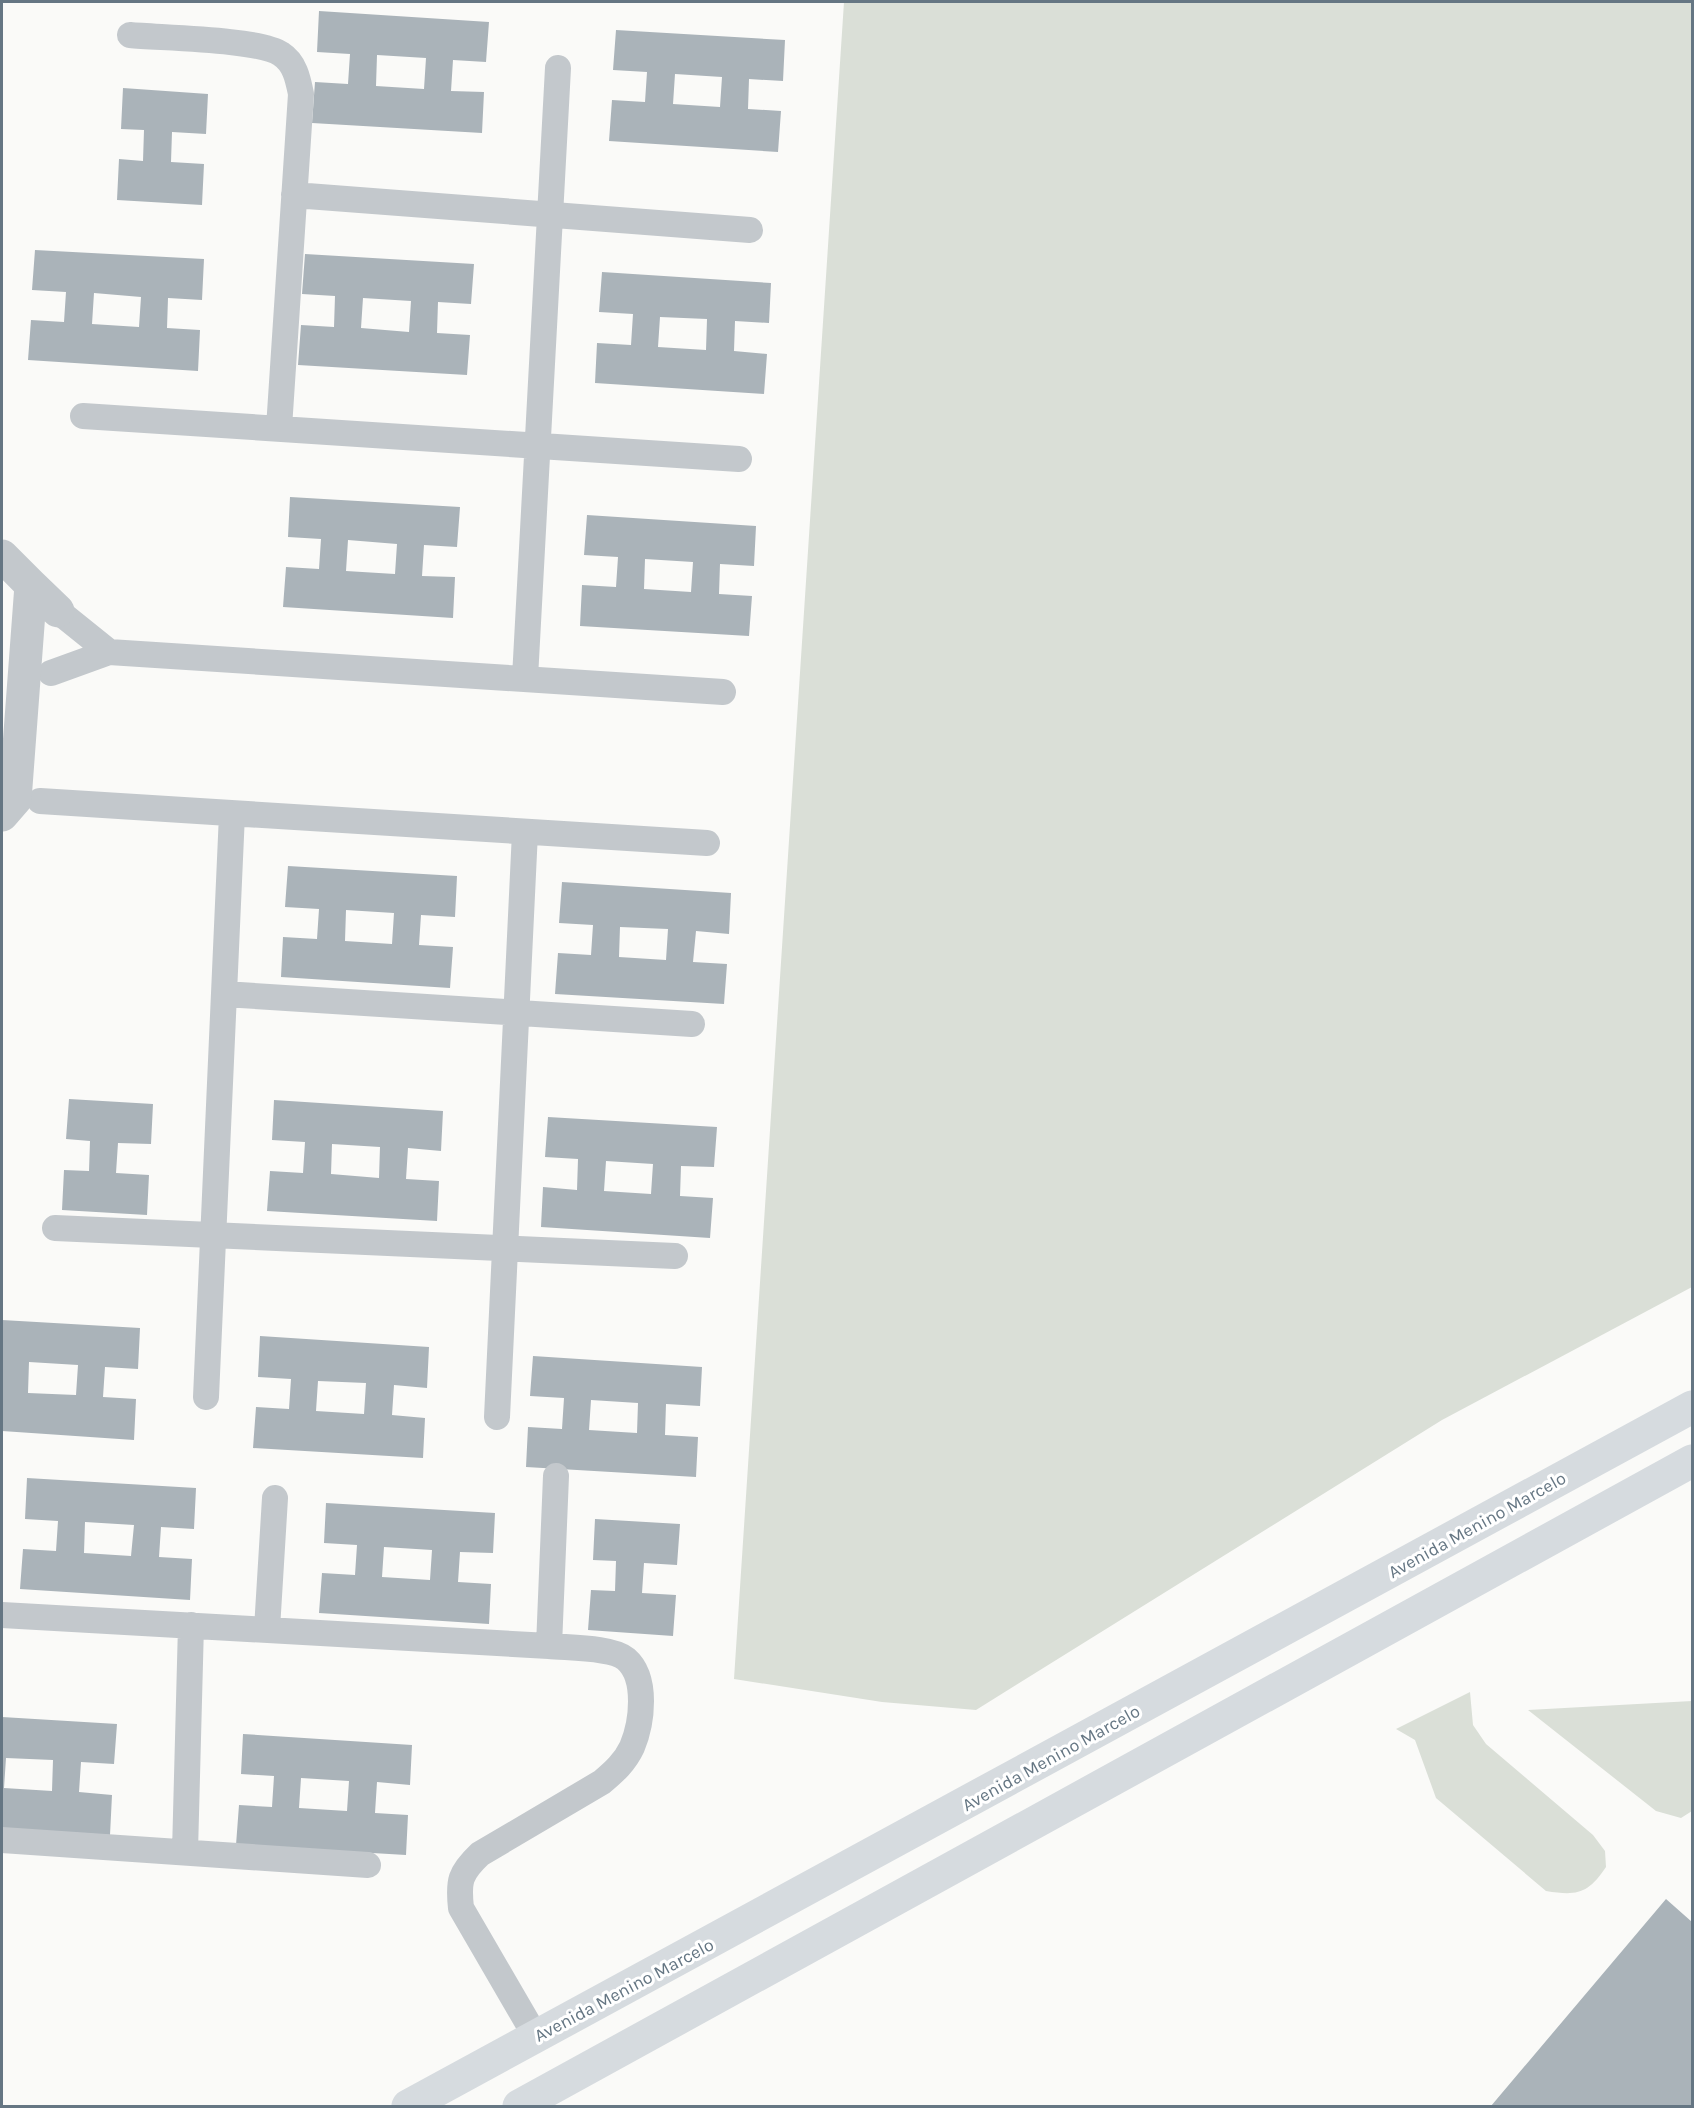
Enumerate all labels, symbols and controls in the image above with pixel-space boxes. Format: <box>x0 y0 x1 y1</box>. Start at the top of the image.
street label: Avenida Menino Marcelo <box>1384 1467 1570 1583</box>
street label: Avenida Menino Marcelo <box>958 1700 1144 1816</box>
street label: Avenida Menino Marcelo <box>531 1933 717 2047</box>

